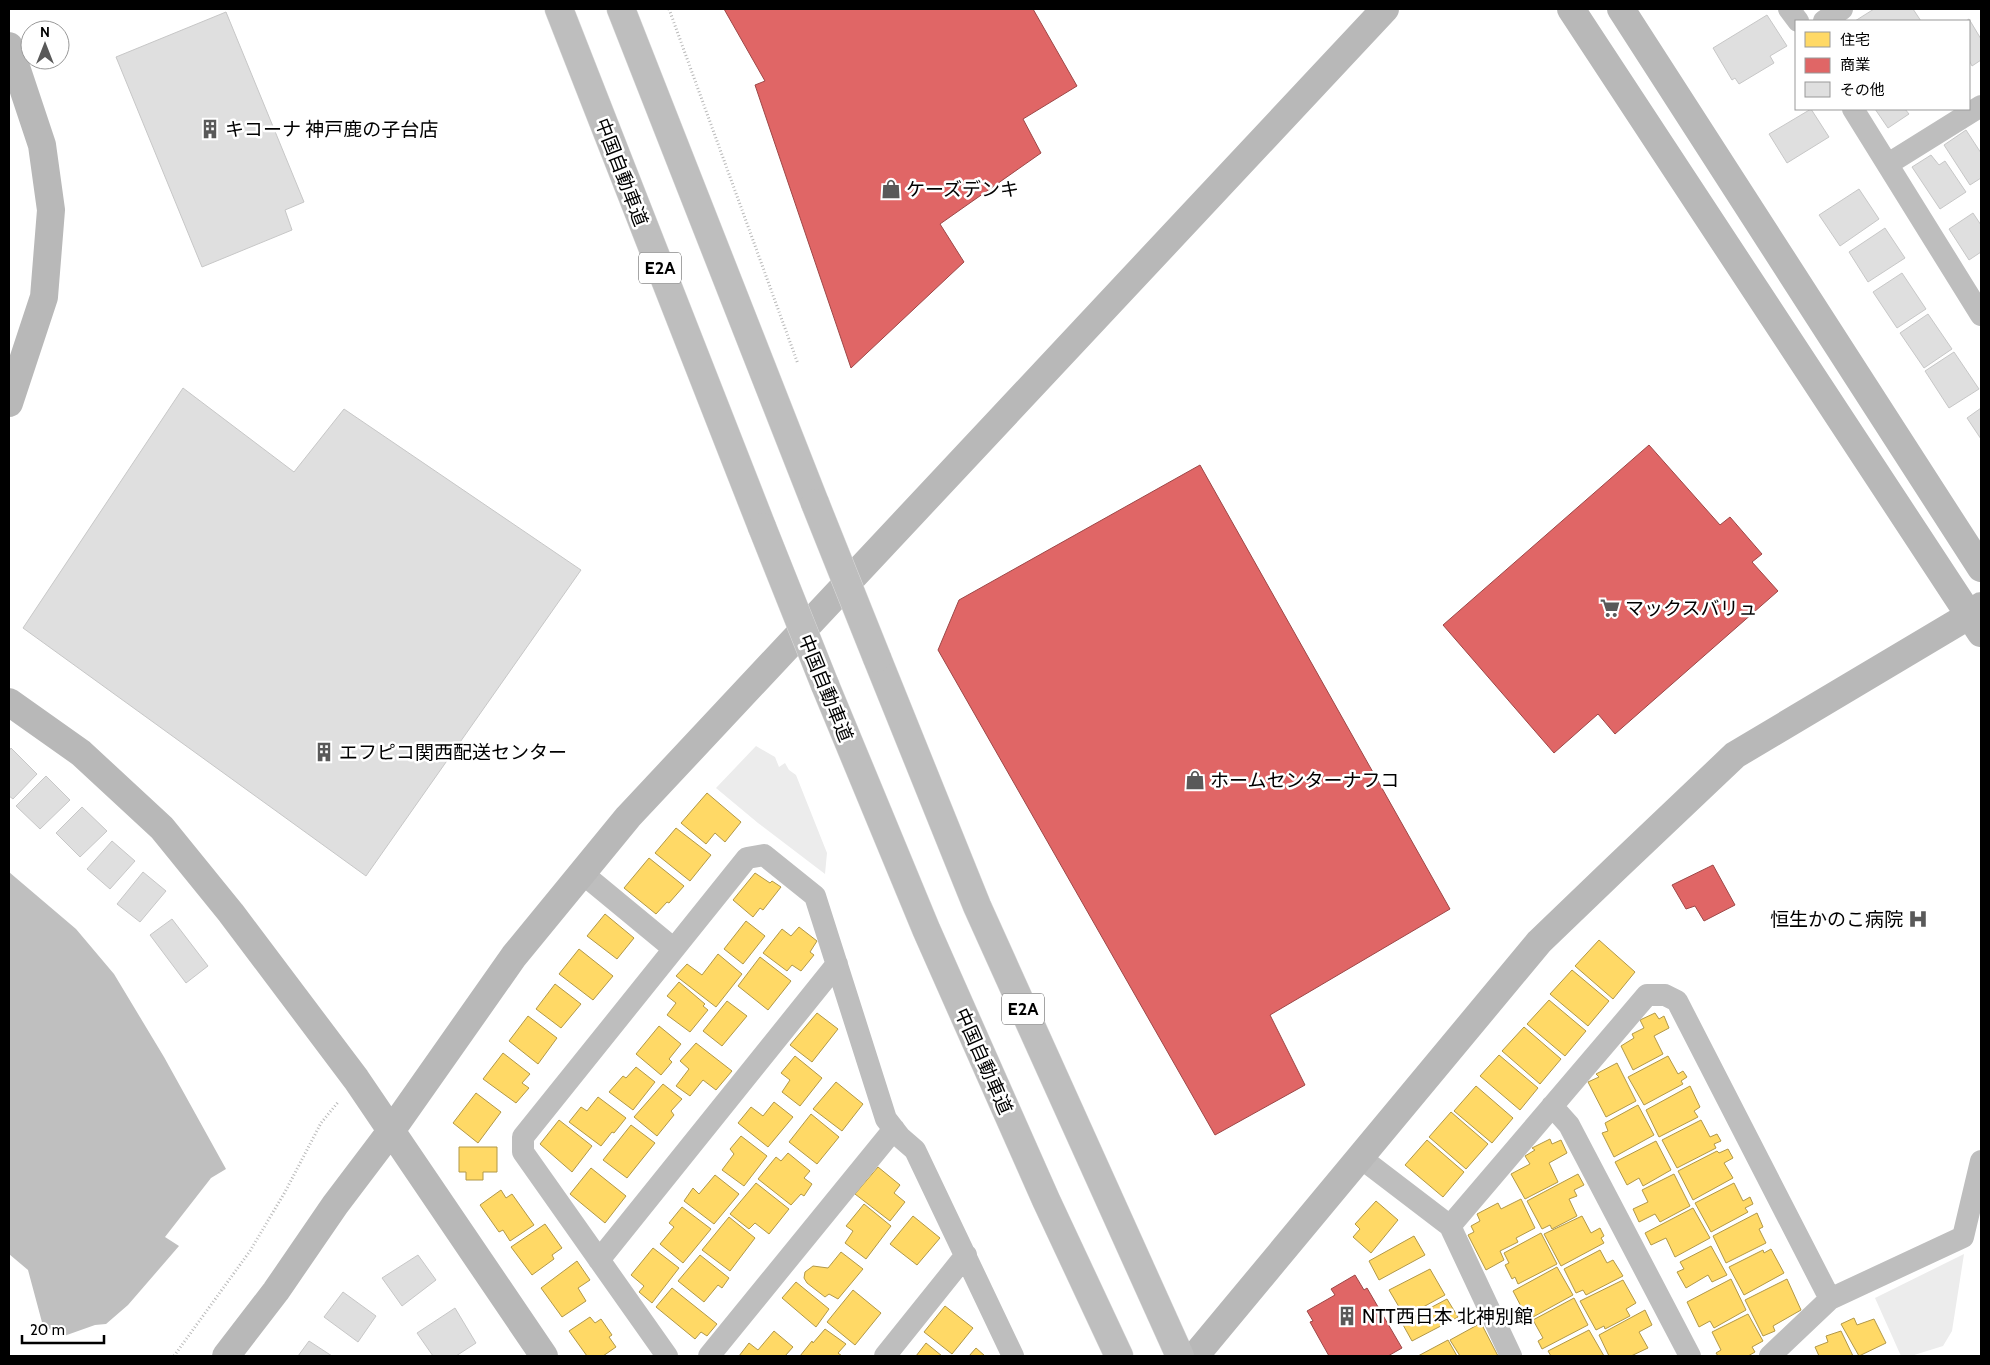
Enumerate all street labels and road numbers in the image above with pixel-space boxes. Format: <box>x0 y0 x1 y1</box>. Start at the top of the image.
street label: 中国自動車道 <box>590 115 653 230</box>
road number: E2A <box>639 252 681 284</box>
street label: 中国自動車道 <box>794 631 858 745</box>
road number: E2A <box>1002 994 1044 1024</box>
street label: 中国自動車道 <box>950 1004 1017 1118</box>

